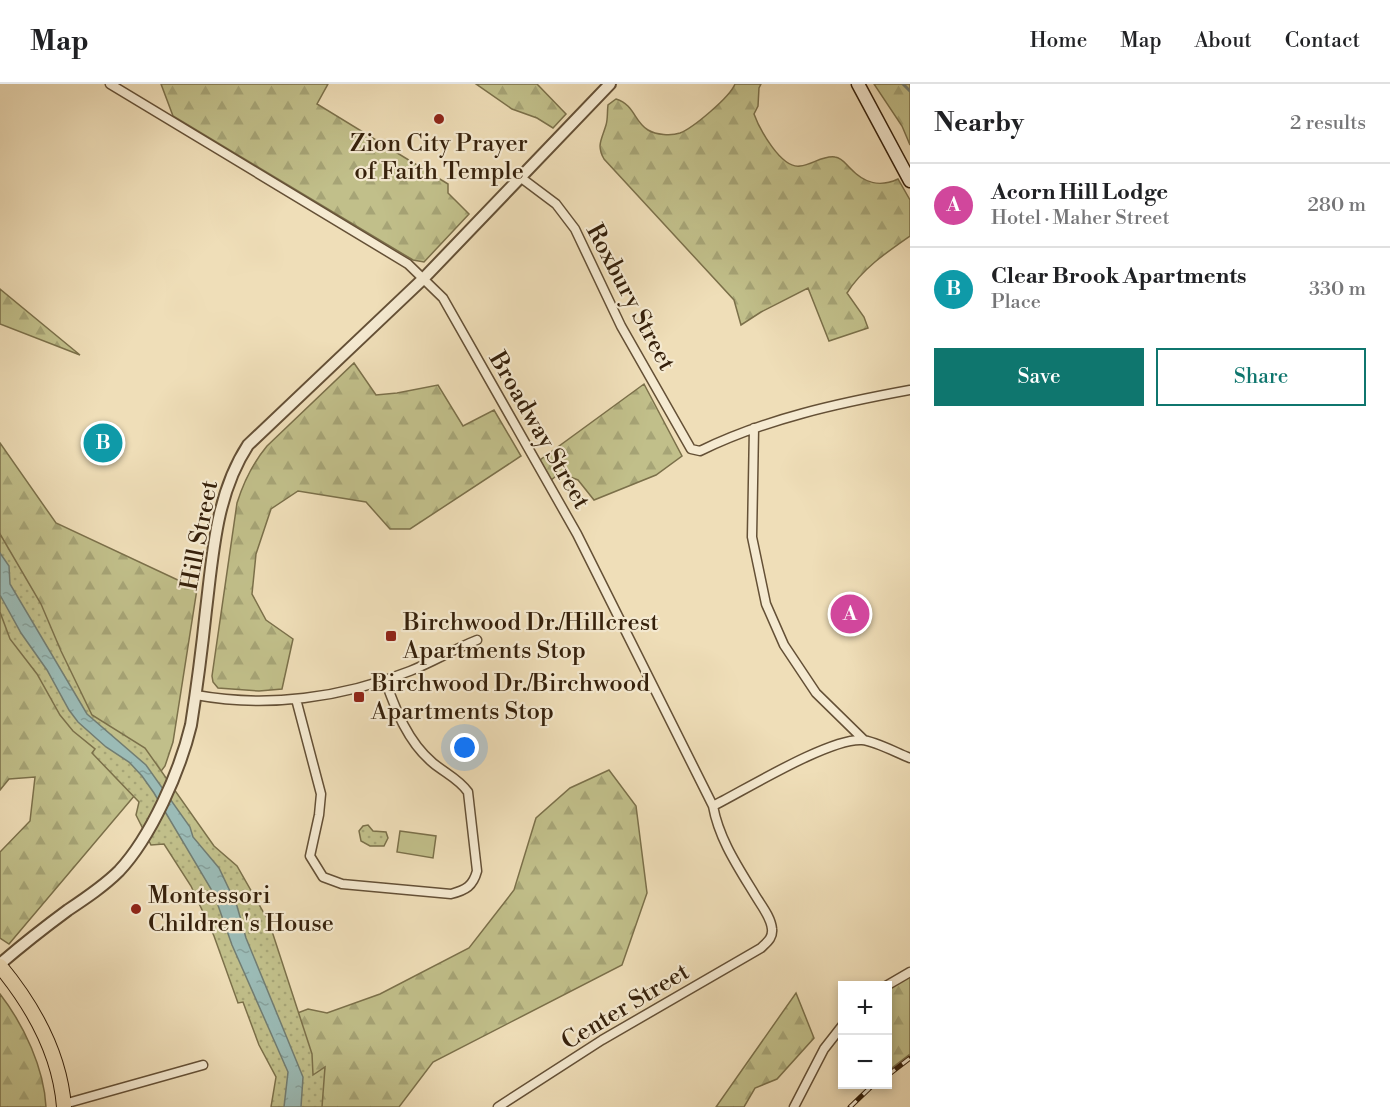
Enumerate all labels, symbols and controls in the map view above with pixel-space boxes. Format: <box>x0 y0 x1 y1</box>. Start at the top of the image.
text: Map <box>30 24 89 59</box>
text: Home <box>1030 28 1087 54</box>
text: Map <box>1120 28 1162 54</box>
text: About <box>1195 28 1252 54</box>
text: Contact <box>1285 28 1360 54</box>
text: Nearby <box>934 107 1024 139</box>
text: 2 results <box>1290 111 1366 136</box>
marker: Zion City Prayer of Faith Temple <box>432 112 446 126</box>
place label: Zion City Prayer of Faith Temple <box>350 129 528 187</box>
text: Acorn Hill Lodge <box>991 179 1168 206</box>
text: A <box>946 193 961 218</box>
text: 280 m <box>1307 193 1366 218</box>
text: Hotel · Maher Street <box>991 206 1170 231</box>
street label: Roxbury Street <box>579 219 682 376</box>
text: Clear Brook Apartments <box>991 263 1246 290</box>
text: B <box>946 277 961 302</box>
text: 330 m <box>1309 277 1366 302</box>
text: Place <box>991 290 1041 315</box>
street label: Broadway Street <box>481 346 597 515</box>
button: Save <box>934 348 1144 406</box>
button: Share <box>1156 348 1366 406</box>
pin: B <box>84 420 122 466</box>
street label: Hill Street <box>175 477 225 593</box>
pin: A <box>830 592 870 636</box>
place label: Birchwood Dr./Hillcrest Apartments Stop <box>402 608 659 666</box>
marker: Birchwood Dr./Hillcrest Apartments Stop <box>384 629 398 643</box>
place label: Birchwood Dr./Birchwood Apartments Stop <box>370 669 650 727</box>
marker: Birchwood Dr./Birchwood Apartments Stop <box>352 690 366 704</box>
your location <box>450 733 479 762</box>
place label: Montessori Children's House <box>148 881 334 939</box>
marker: Montessori Children's House <box>129 902 143 916</box>
street label: Center Street <box>556 957 695 1057</box>
map controls <box>838 981 892 1089</box>
button: + <box>838 981 892 1035</box>
button: − <box>838 1035 892 1089</box>

